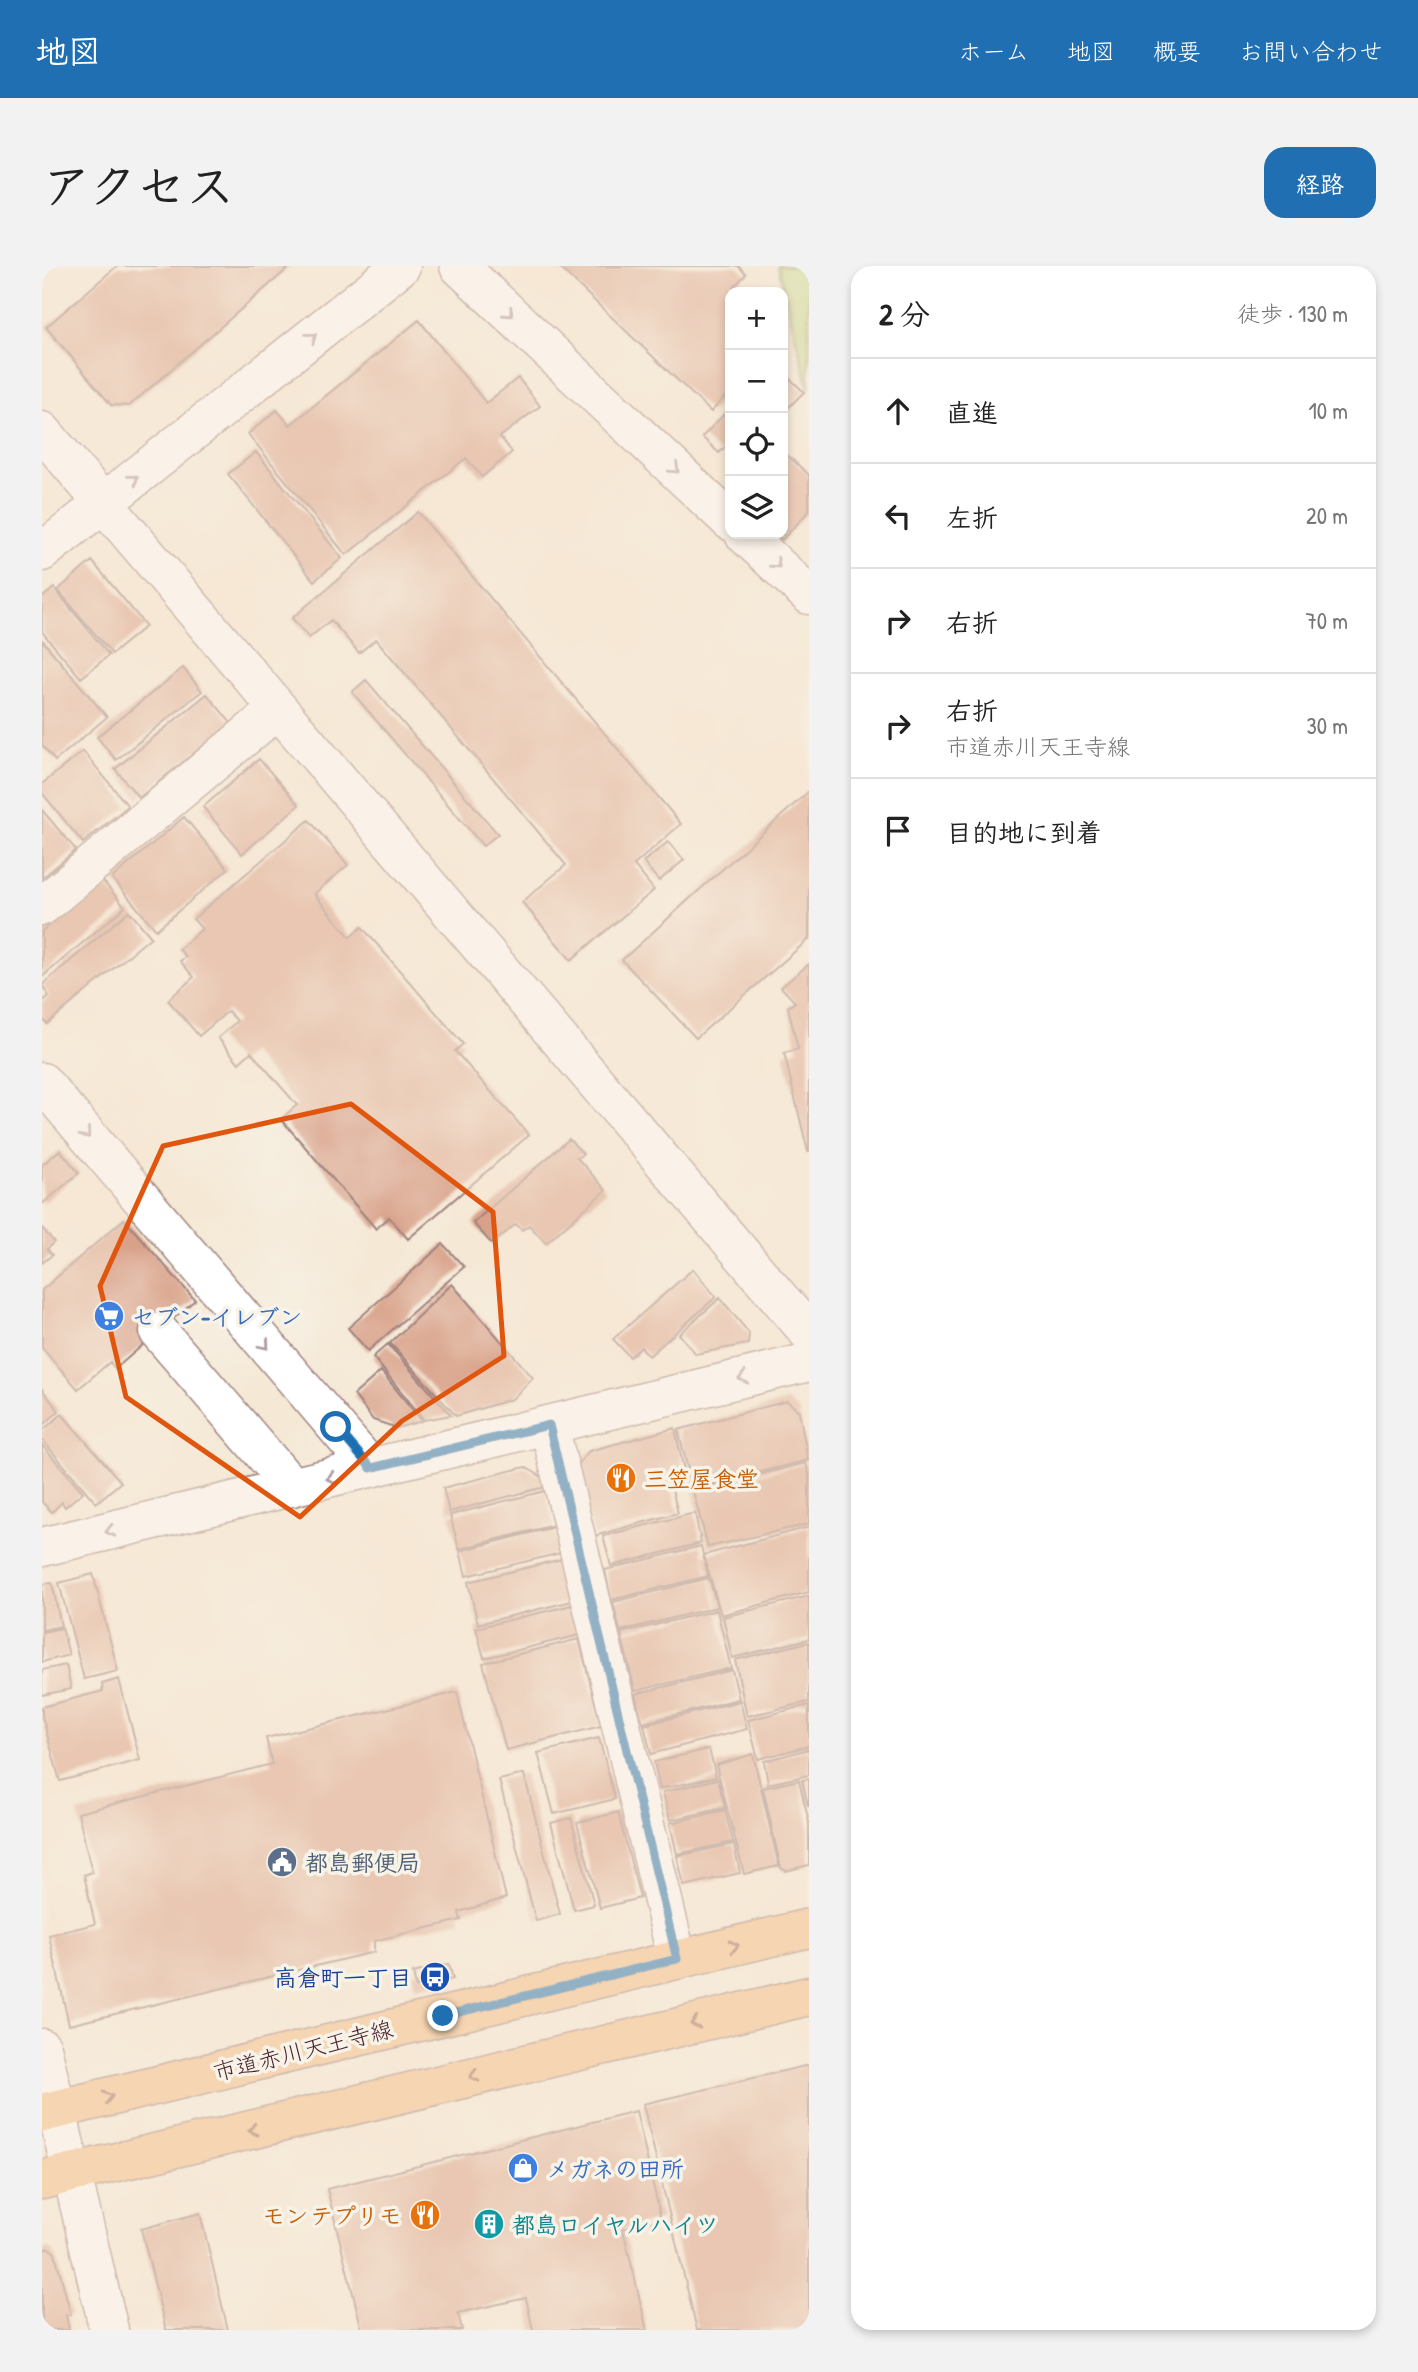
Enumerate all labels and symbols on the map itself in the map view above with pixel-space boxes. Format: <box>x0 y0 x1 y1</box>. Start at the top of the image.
one-way arrow <box>501 304 514 317</box>
one-way arrow <box>303 333 316 345</box>
one-way arrow <box>667 460 680 473</box>
one-way arrow <box>126 474 138 487</box>
one-way arrow <box>768 556 781 569</box>
one-way arrow <box>78 1126 90 1139</box>
supermarket icon: セブン-イレブン <box>92 1299 126 1333</box>
place label: セブン-イレブン <box>132 1301 302 1332</box>
one-way arrow <box>257 1337 269 1350</box>
one-way arrow <box>737 1370 749 1385</box>
route start <box>320 1411 351 1442</box>
restaurant icon: 三笠屋食堂 <box>604 1461 638 1495</box>
place label: 三笠屋食堂 <box>644 1463 759 1494</box>
one-way arrow <box>325 1470 337 1484</box>
one-way arrow <box>104 1523 116 1537</box>
public building icon: 都島郵便局 <box>265 1845 299 1879</box>
place label: 都島郵便局 <box>305 1847 420 1878</box>
one-way arrow <box>728 1940 740 1954</box>
bus stop icon: 高倉町一丁目 <box>418 1960 452 1994</box>
place label: 高倉町一丁目 <box>274 1962 412 1993</box>
route end <box>427 2000 458 2031</box>
street label: 市道赤川天王寺線 <box>210 2013 396 2087</box>
one-way arrow <box>689 2015 701 2029</box>
one-way arrow <box>468 2068 480 2082</box>
one-way arrow <box>102 2091 114 2105</box>
one-way arrow <box>247 2121 259 2136</box>
shop icon: メガネの田所 <box>506 2151 540 2185</box>
place label: メガネの田所 <box>546 2153 684 2184</box>
restaurant icon: モンテプリモ <box>408 2198 442 2232</box>
place label: モンテプリモ <box>262 2200 402 2231</box>
building icon: 都島ロイヤルハイツ <box>472 2207 506 2241</box>
place label: 都島ロイヤルハイツ <box>512 2209 719 2240</box>

